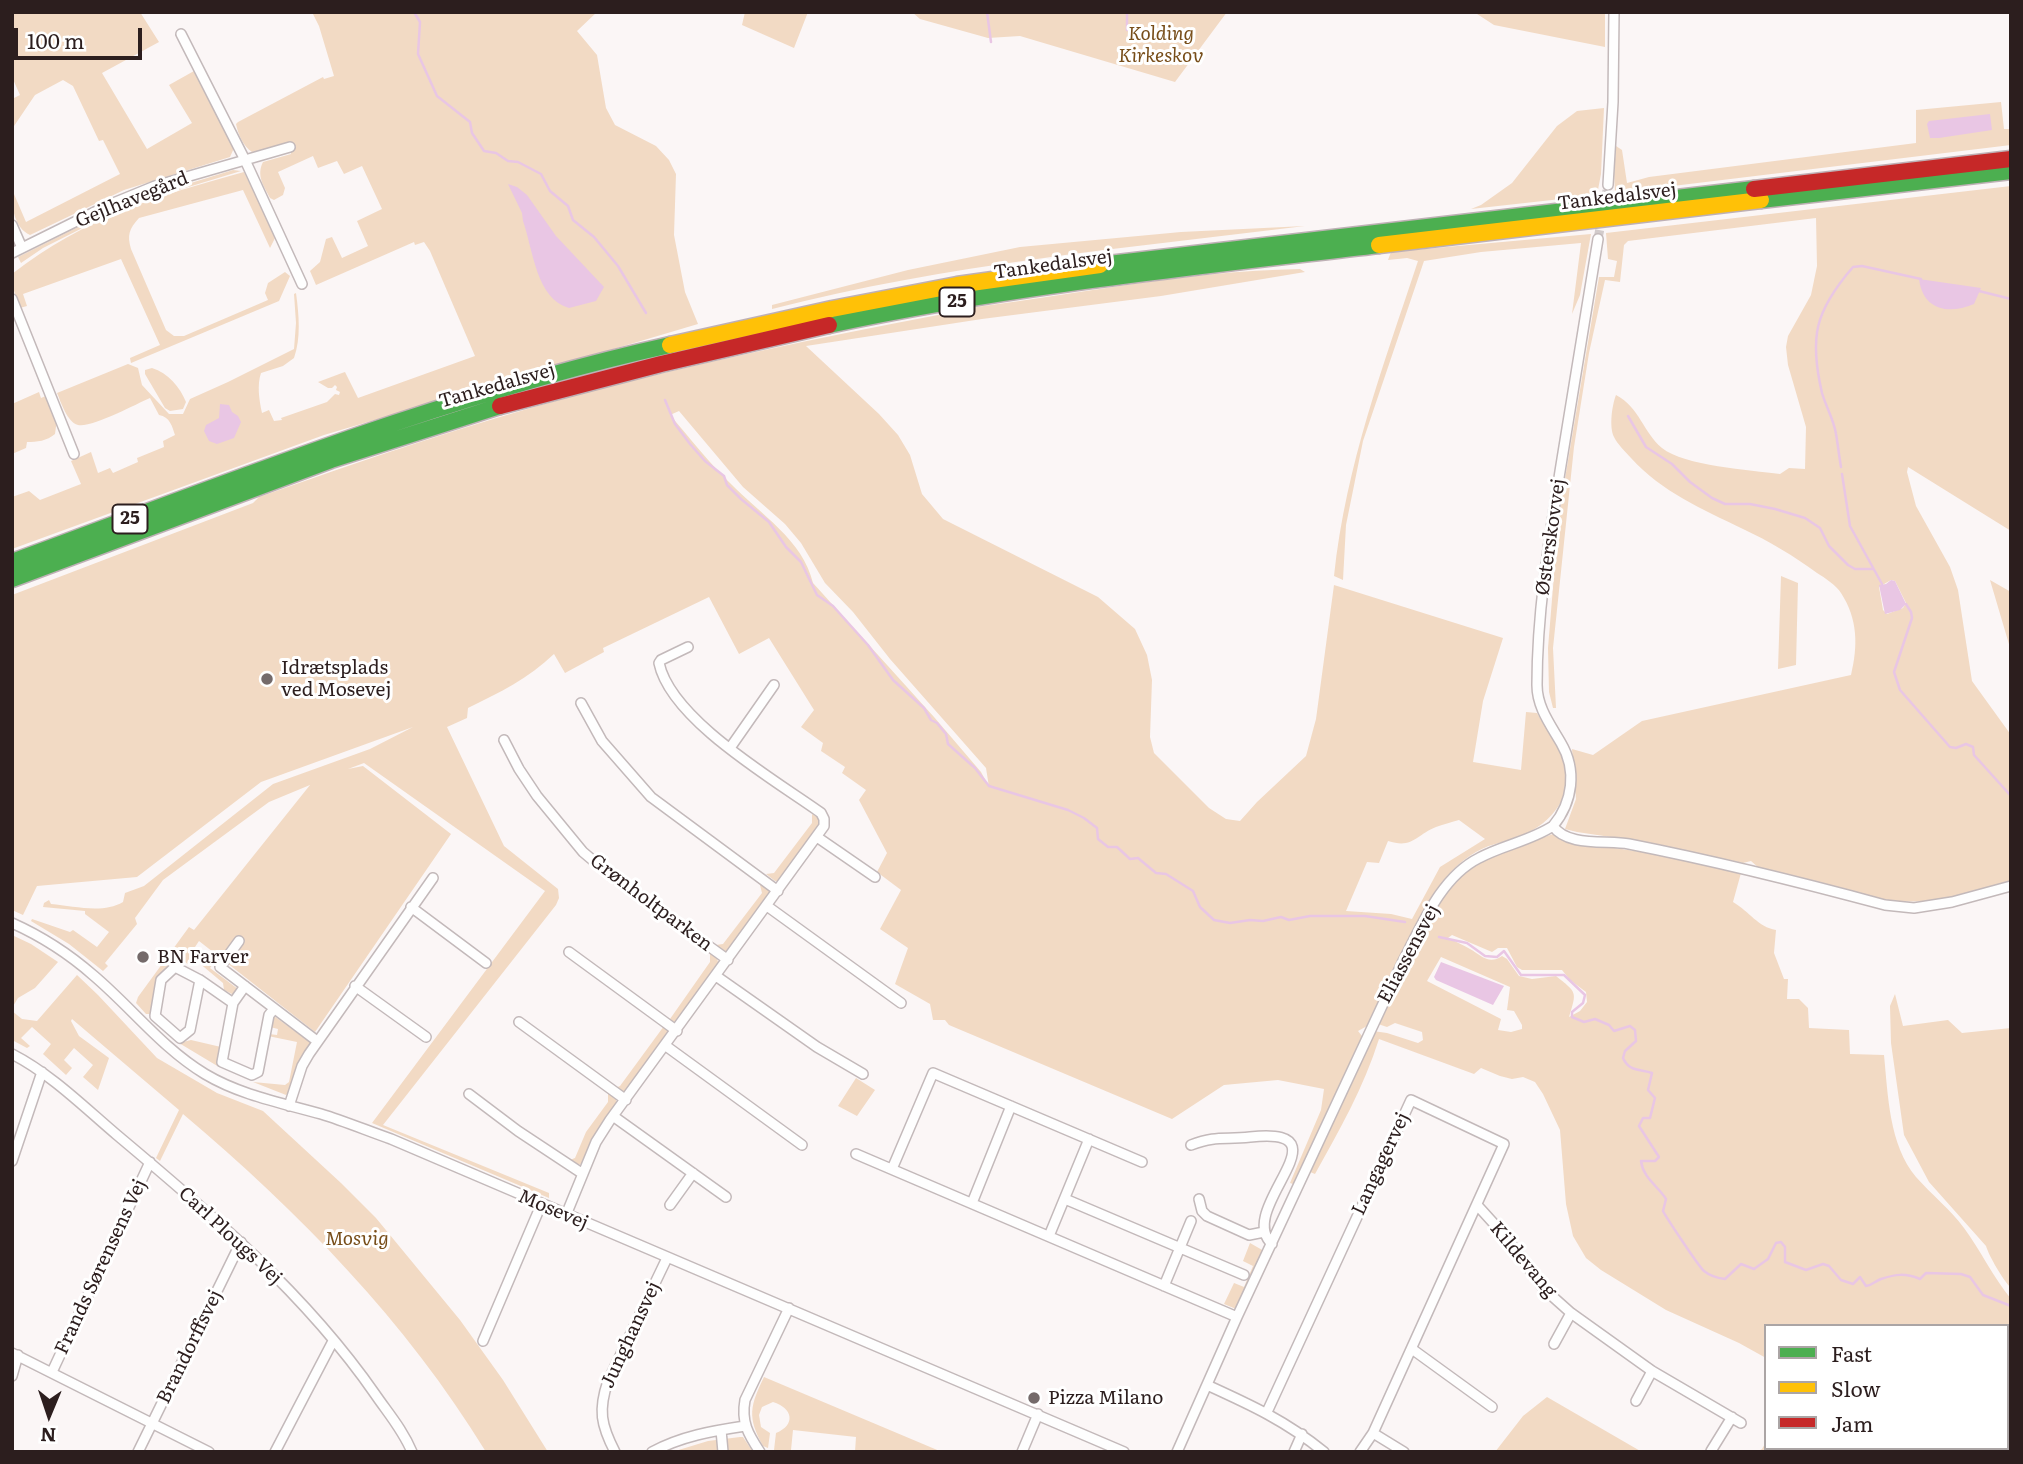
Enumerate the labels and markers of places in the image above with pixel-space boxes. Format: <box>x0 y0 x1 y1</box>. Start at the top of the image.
place label: Idrætsplads ved Mosevej <box>281 657 391 701</box>
marker: Idrætsplads ved Mosevej <box>259 671 275 687</box>
place label: BN Farver <box>157 946 249 968</box>
marker: BN Farver <box>135 949 151 965</box>
place label: Pizza Milano <box>1048 1387 1163 1409</box>
marker: Pizza Milano <box>1026 1390 1042 1406</box>

